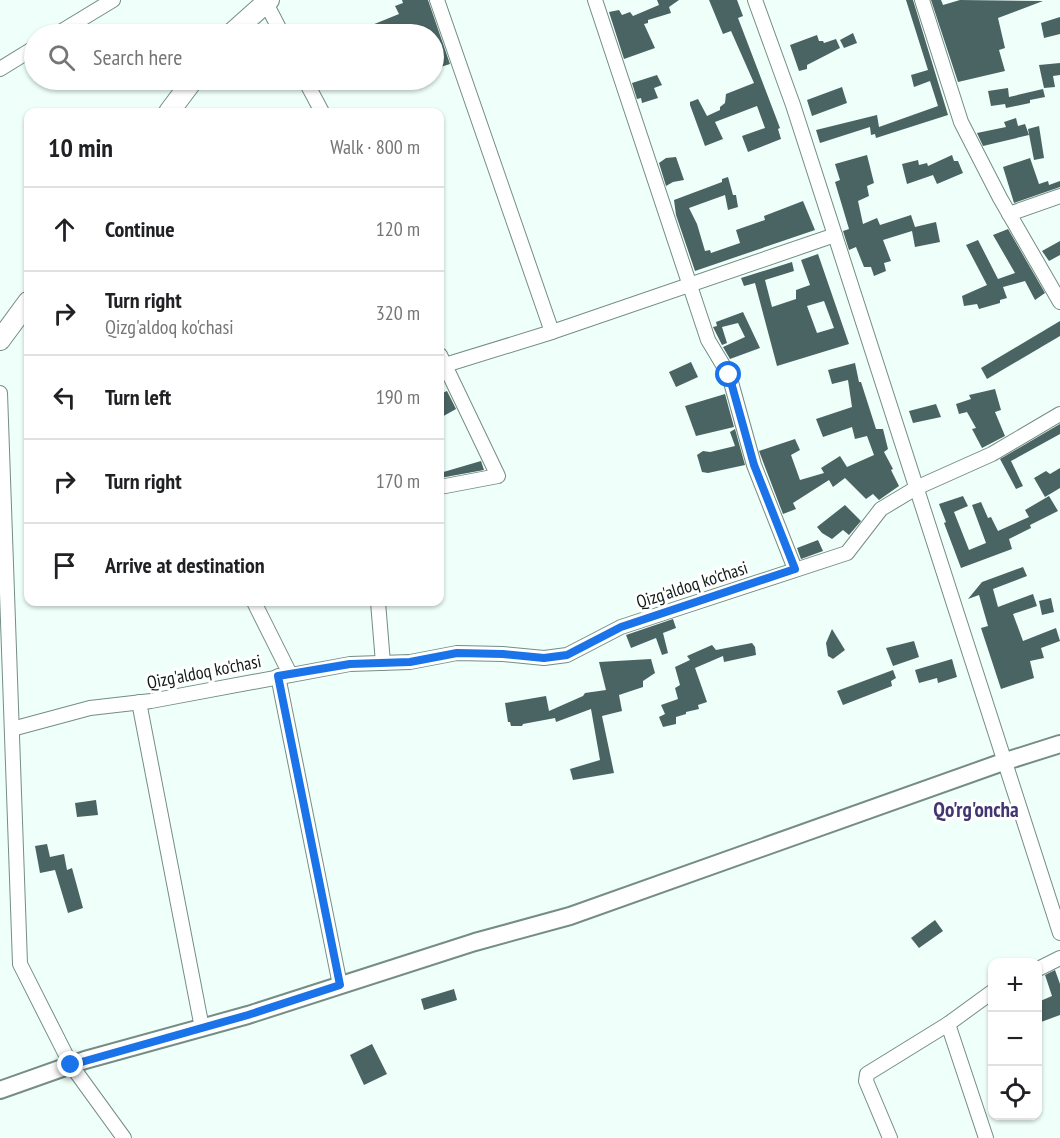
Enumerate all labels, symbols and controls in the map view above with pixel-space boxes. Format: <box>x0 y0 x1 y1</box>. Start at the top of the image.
search box <box>24 24 444 90</box>
icon: search <box>45 41 78 74</box>
text: Search here <box>93 43 182 71</box>
text: 10 min <box>48 131 113 164</box>
text: Walk · 800 m <box>330 134 420 160</box>
icon: ahead <box>48 213 81 246</box>
text: Continue <box>105 215 175 243</box>
text: 120 m <box>376 216 420 242</box>
text: Turn right <box>105 286 182 314</box>
icon: right <box>48 297 81 330</box>
text: 320 m <box>376 300 420 326</box>
text: Qizg'aldoq ko'chasi <box>105 314 234 340</box>
route start <box>715 361 741 387</box>
icon: left <box>48 381 81 414</box>
text: Turn left <box>105 383 171 411</box>
text: 190 m <box>376 384 420 410</box>
icon: right <box>48 465 81 498</box>
text: Turn right <box>105 467 182 495</box>
text: 170 m <box>376 468 420 494</box>
icon: arrive <box>48 549 81 582</box>
text: Arrive at destination <box>105 551 265 579</box>
street label: Qizg'aldoq ko'chasi <box>633 556 750 613</box>
street label: Qizg'aldoq ko'chasi <box>145 649 263 694</box>
district label: Qo'rg'oncha <box>933 796 1019 823</box>
map controls <box>988 958 1042 1120</box>
button: + <box>988 958 1042 1012</box>
button: − <box>988 1012 1042 1066</box>
route end <box>57 1051 83 1077</box>
button: locate <box>988 1066 1042 1120</box>

